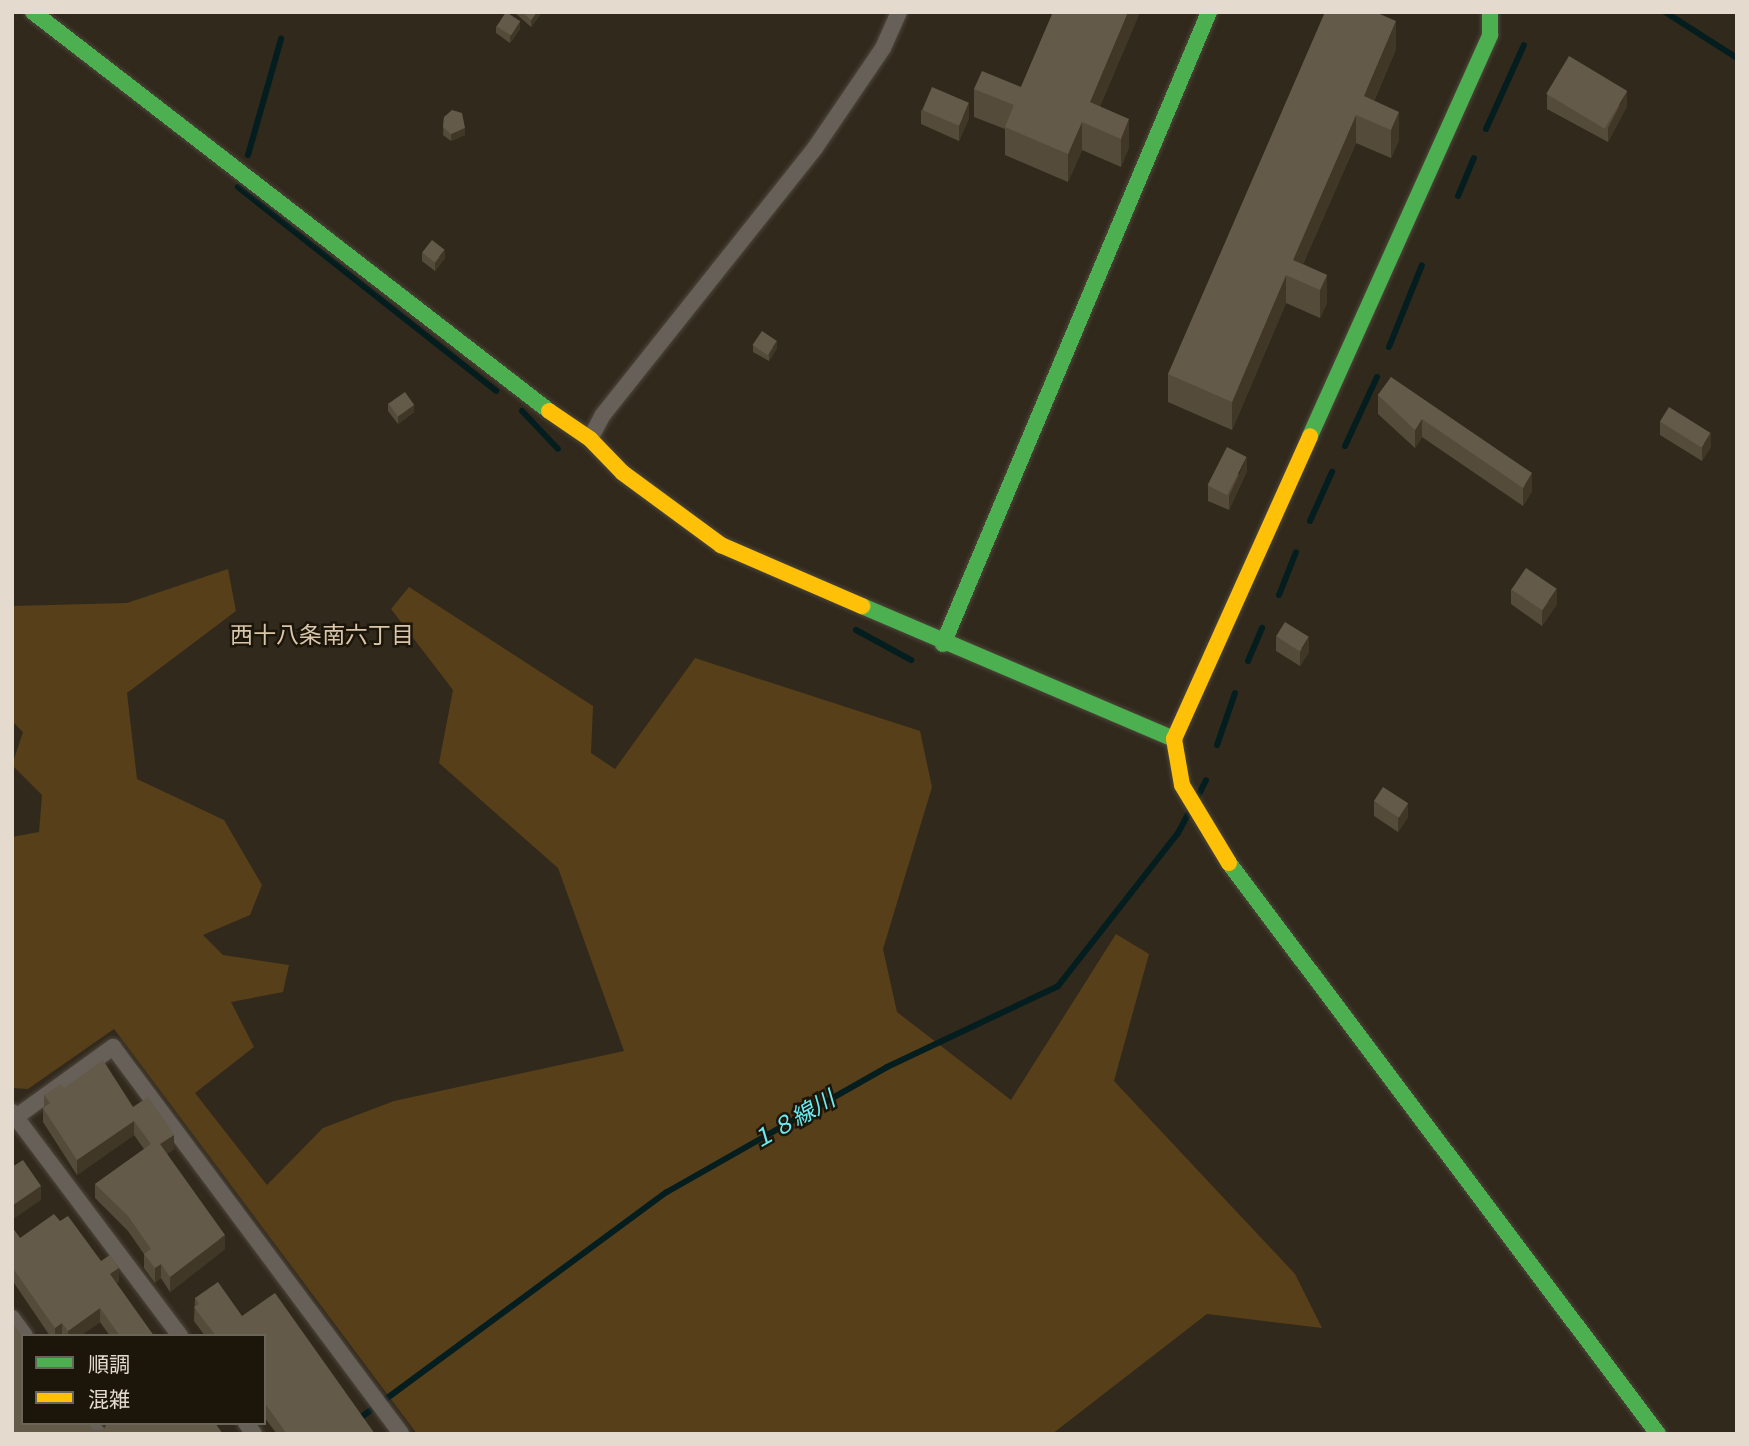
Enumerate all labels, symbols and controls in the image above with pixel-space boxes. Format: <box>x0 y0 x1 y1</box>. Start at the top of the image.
district label: 西十八条南六丁目 <box>230 621 414 649</box>
water label: １８線川 <box>746 1085 840 1155</box>
legend <box>21 1334 266 1425</box>
text: 順調 <box>88 1352 130 1377</box>
text: 混雑 <box>88 1387 130 1412</box>

